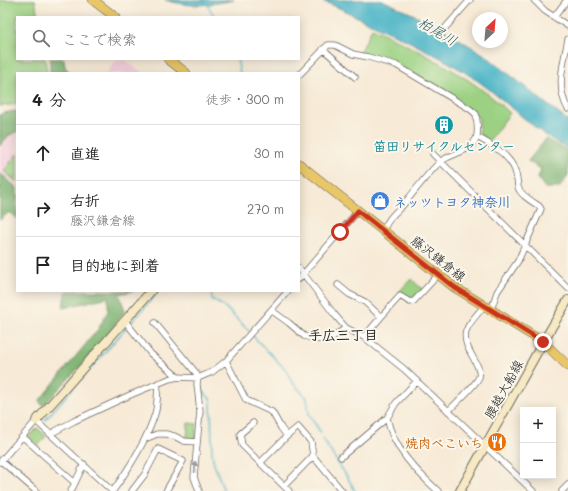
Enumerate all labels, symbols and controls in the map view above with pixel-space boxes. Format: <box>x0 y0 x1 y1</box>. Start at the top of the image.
water label: 柏尾川 <box>415 12 461 50</box>
north arrow <box>472 12 508 48</box>
search box <box>16 16 300 60</box>
icon: search <box>30 27 52 49</box>
text: ここで検索 <box>62 29 137 49</box>
text: 4 分 <box>32 88 66 110</box>
text: 徒歩 · 300 m <box>206 90 284 107</box>
building icon: 笛田リサイクルセンター <box>433 114 455 136</box>
place label: 笛田リサイクルセンター <box>373 137 515 154</box>
icon: ahead <box>32 142 54 164</box>
text: 直進 <box>70 143 100 163</box>
text: 30 m <box>254 144 284 161</box>
text: 右折 <box>70 190 100 210</box>
shop icon: ネッツトヨタ神奈川 <box>369 190 391 212</box>
place label: ネッツトヨタ神奈川 <box>394 193 510 210</box>
icon: right <box>32 198 54 220</box>
text: 270 m <box>247 200 284 217</box>
text: 藤沢鎌倉線 <box>70 211 135 228</box>
route start <box>331 223 349 241</box>
street label: 藤沢鎌倉線 <box>408 231 471 285</box>
icon: arrive <box>32 254 54 276</box>
text: 目的地に到着 <box>70 255 160 275</box>
district label: 手広三丁目 <box>308 325 378 344</box>
route end <box>534 333 552 351</box>
street label: 腰越大船線 <box>480 356 527 422</box>
map controls <box>520 407 556 479</box>
button: + <box>520 407 556 443</box>
restaurant icon: 焼肉べこいち <box>486 431 508 453</box>
place label: 焼肉べこいち <box>405 434 483 451</box>
button: − <box>520 443 556 479</box>
one-way arrow <box>191 461 198 473</box>

